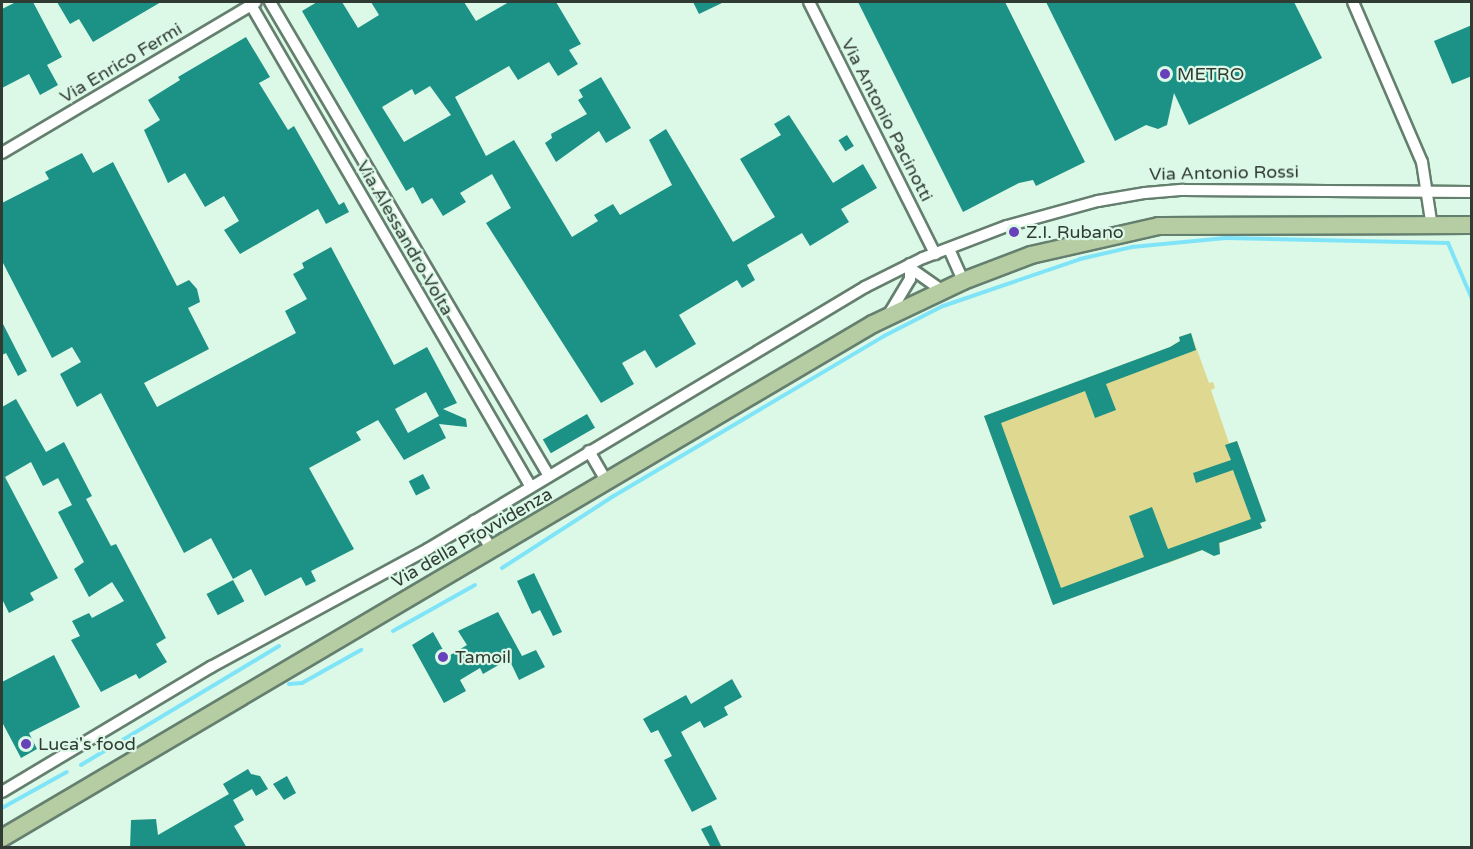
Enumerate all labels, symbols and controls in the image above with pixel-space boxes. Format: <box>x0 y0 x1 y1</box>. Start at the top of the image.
street label: Via Enrico Fermi <box>56 18 186 108</box>
street label: Via Antonio Pacinotti <box>836 35 938 205</box>
place label: METRO <box>1177 63 1244 85</box>
marker: METRO <box>1158 67 1172 81</box>
street label: Via Alessandro Volta <box>352 157 458 319</box>
street label: Via Antonio Rossi <box>1149 161 1299 185</box>
place label: Z.I. Rubano <box>1026 221 1124 243</box>
marker: Z.I. Rubano <box>1007 225 1021 239</box>
street label: Via della Provvidenza <box>388 483 556 593</box>
place label: Tamoil <box>455 646 511 668</box>
marker: Tamoil <box>436 650 450 664</box>
place label: Luca's food <box>38 733 136 755</box>
marker: Luca's food <box>19 737 33 751</box>

